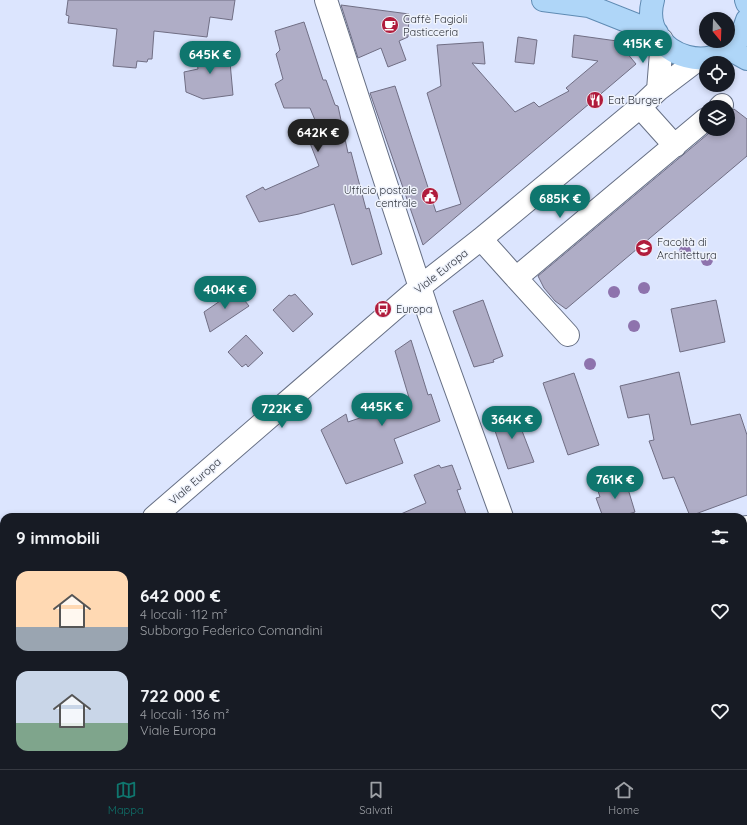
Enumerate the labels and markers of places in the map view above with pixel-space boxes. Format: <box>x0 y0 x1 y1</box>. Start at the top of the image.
place label: Caffè Fagioli Pasticceria <box>403 12 467 39</box>
cafe icon: Caffè Fagioli Pasticceria <box>380 15 400 35</box>
pin: 415K € <box>610 30 676 64</box>
pin: 645K € <box>177 41 243 75</box>
restaurant icon: Eat Burger <box>585 90 605 110</box>
place label: Eat Burger <box>608 93 663 107</box>
pin: 642K € <box>285 119 351 153</box>
place label: Ufficio postale centrale <box>344 183 417 210</box>
pin: 685K € <box>527 185 593 219</box>
public building icon: Ufficio postale centrale <box>420 186 440 206</box>
place label: Facoltà di Architettura <box>657 235 717 262</box>
school or university icon: Facoltà di Architettura <box>634 238 654 258</box>
pin: 404K € <box>192 276 258 310</box>
bus stop icon: Europa <box>373 299 393 319</box>
place label: Europa <box>396 302 432 316</box>
pin: 445K € <box>349 393 415 427</box>
pin: 722K € <box>249 395 315 429</box>
pin: 364K € <box>479 406 545 440</box>
pin: 761K € <box>582 466 648 500</box>

